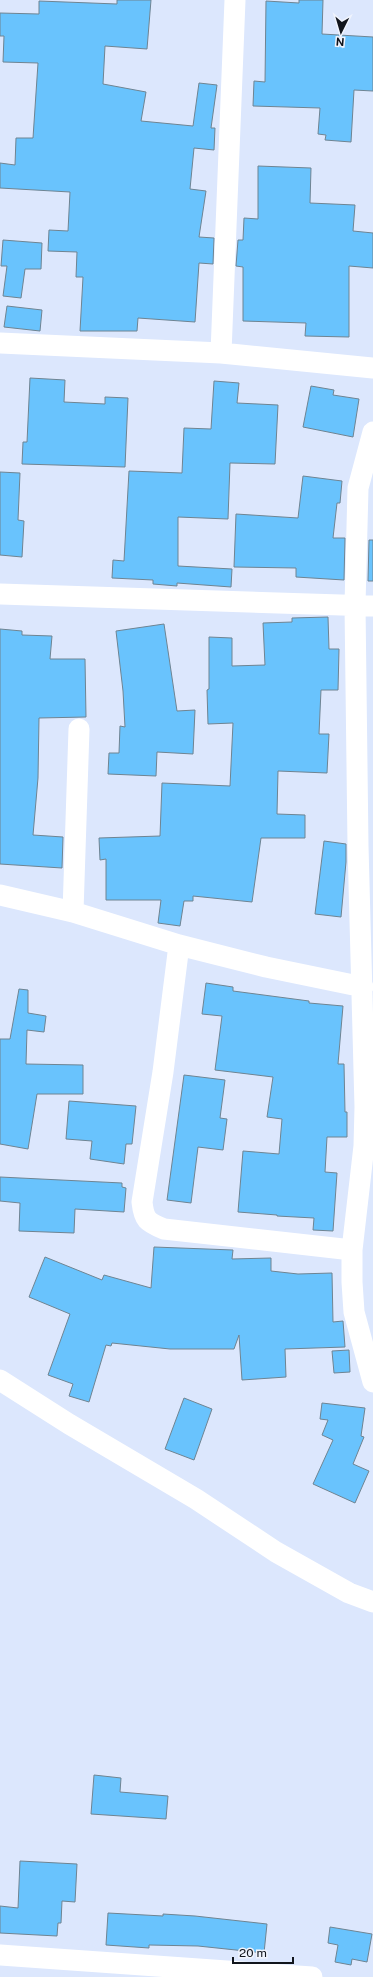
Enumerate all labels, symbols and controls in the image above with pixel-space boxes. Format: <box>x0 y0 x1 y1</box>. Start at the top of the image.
north arrow <box>321 12 361 52</box>
text: N <box>335 36 345 48</box>
scale bar <box>233 1939 293 1965</box>
text: 20 m <box>239 1946 267 1960</box>

